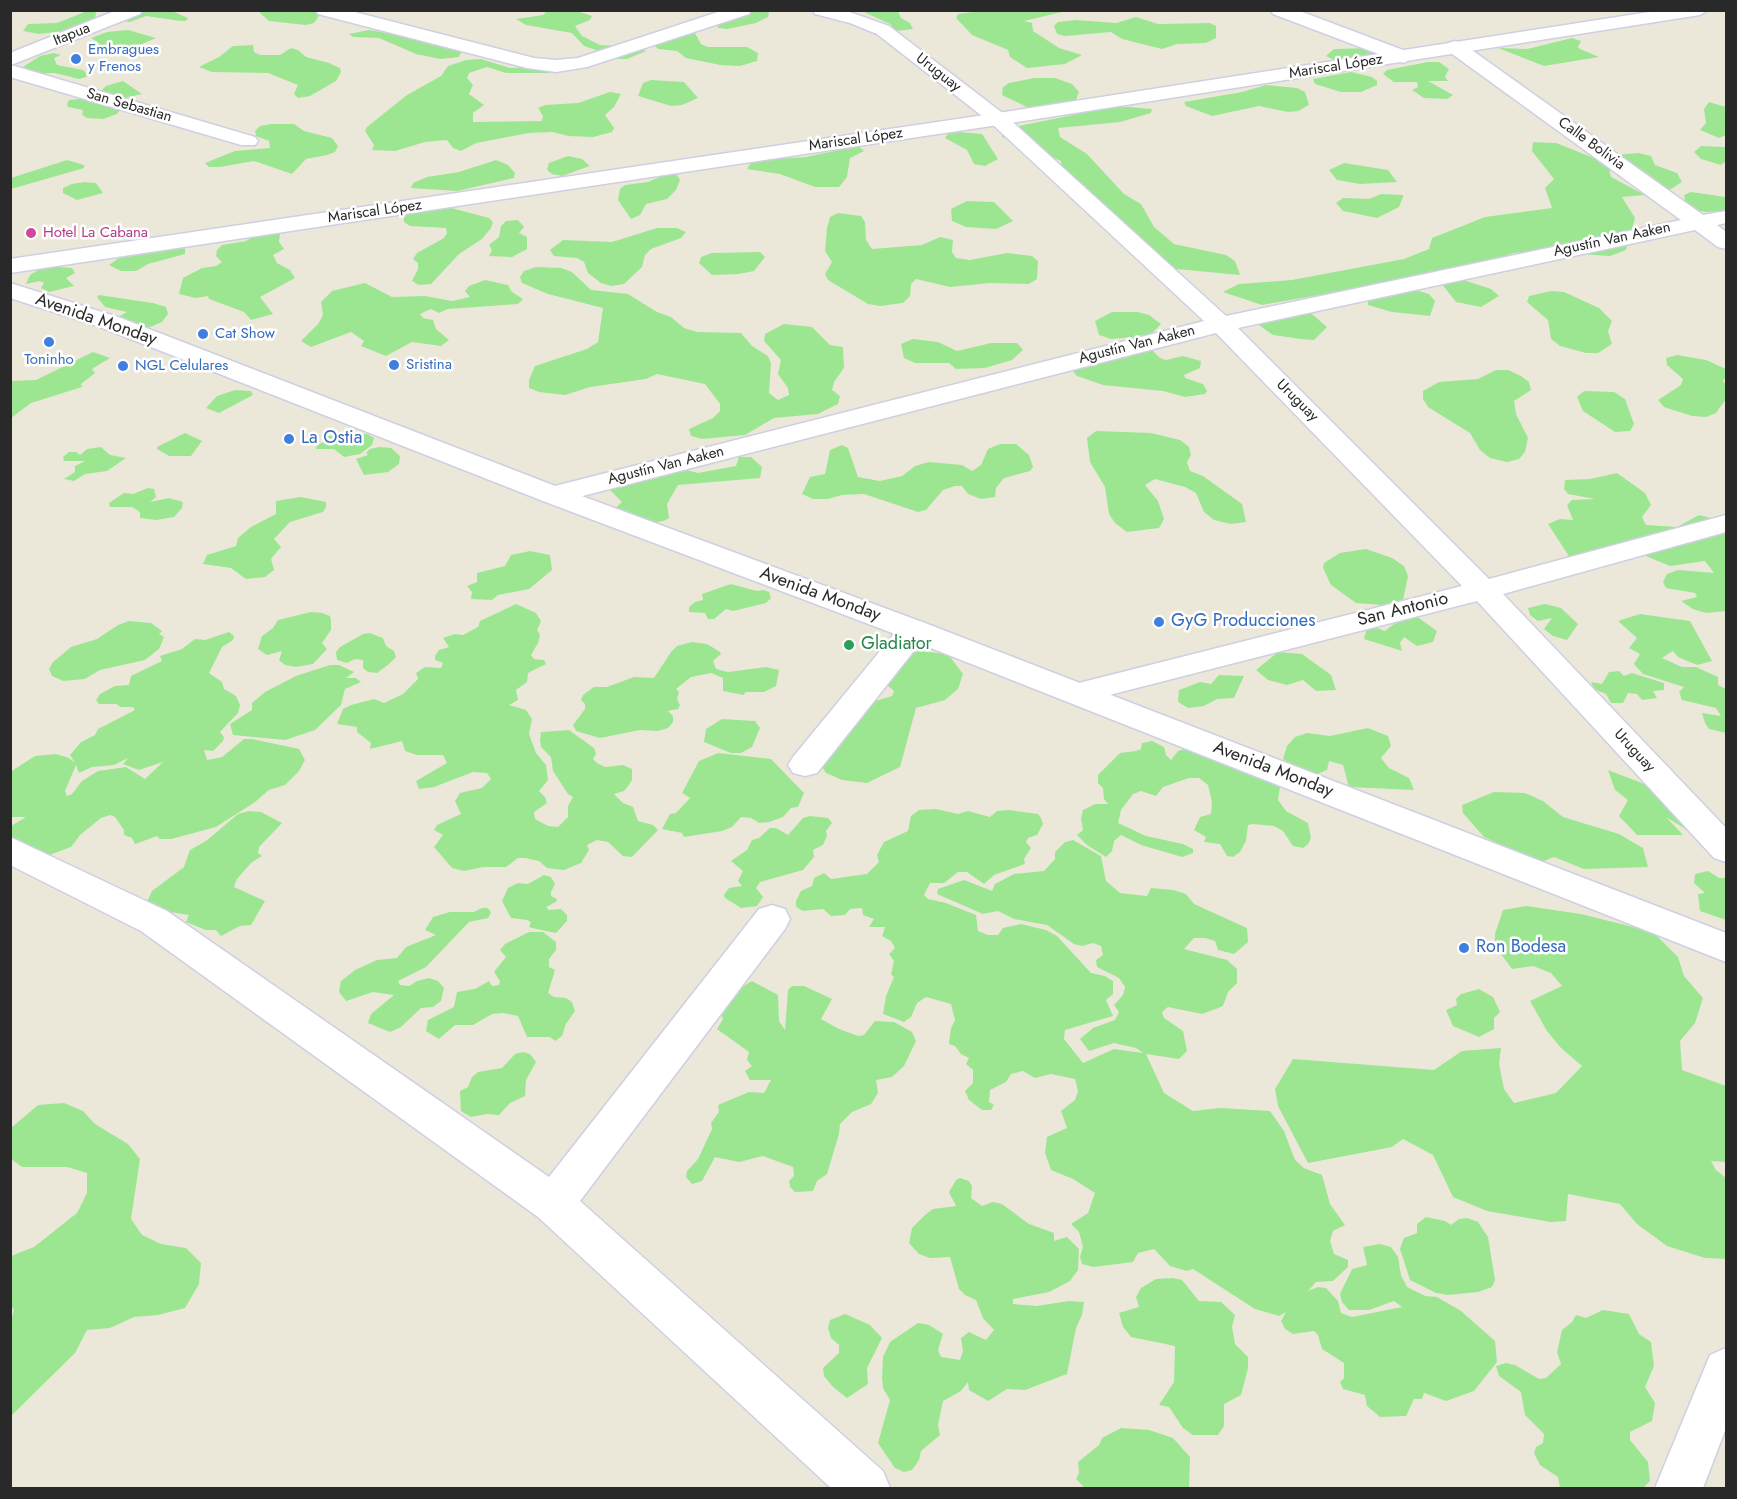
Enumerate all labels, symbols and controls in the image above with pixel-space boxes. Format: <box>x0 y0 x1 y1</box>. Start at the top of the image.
street label: Itapua <box>51 20 93 50</box>
place label: Embragues y Frenos <box>88 41 159 76</box>
street label: Uruguay <box>912 50 964 96</box>
street label: Mariscal López <box>1288 51 1384 83</box>
marker: Embragues y Frenos <box>69 52 83 66</box>
street label: San Sebastian <box>84 85 174 127</box>
street label: Calle Bolivia <box>1554 114 1628 174</box>
street label: Mariscal López <box>808 124 904 156</box>
street label: Mariscal López <box>327 196 423 228</box>
street label: Agustín Van Aaken <box>1552 219 1672 261</box>
place label: Hotel La Cabana <box>43 224 148 242</box>
marker: Hotel La Cabana <box>24 226 38 240</box>
street label: Avenida Monday <box>32 289 160 351</box>
street label: Agustín Van Aaken <box>1077 322 1197 368</box>
place label: Cat Show <box>215 325 275 343</box>
marker: Cat Show <box>196 327 210 341</box>
marker: Toninho <box>42 335 56 349</box>
place label: Toninho <box>24 351 74 369</box>
place label: Sristina <box>406 356 452 374</box>
place label: NGL Celulares <box>135 357 228 375</box>
marker: Sristina <box>387 358 401 372</box>
marker: NGL Celulares <box>116 359 130 373</box>
street label: Uruguay <box>1272 376 1322 426</box>
place label: La Ostia <box>301 428 362 450</box>
marker: La Ostia <box>282 432 296 446</box>
street label: Agustín Van Aaken <box>606 443 726 489</box>
street label: Avenida Monday <box>757 563 883 627</box>
street label: San Antonio <box>1355 588 1451 632</box>
place label: GyG Producciones <box>1171 611 1315 633</box>
marker: GyG Producciones <box>1152 615 1166 629</box>
place label: Gladiator <box>861 634 932 656</box>
marker: Gladiator <box>842 638 856 652</box>
street label: Uruguay <box>1609 726 1659 776</box>
street label: Avenida Monday <box>1210 737 1336 803</box>
place label: Ron Bodesa <box>1476 937 1566 959</box>
marker: Ron Bodesa <box>1457 941 1471 955</box>

